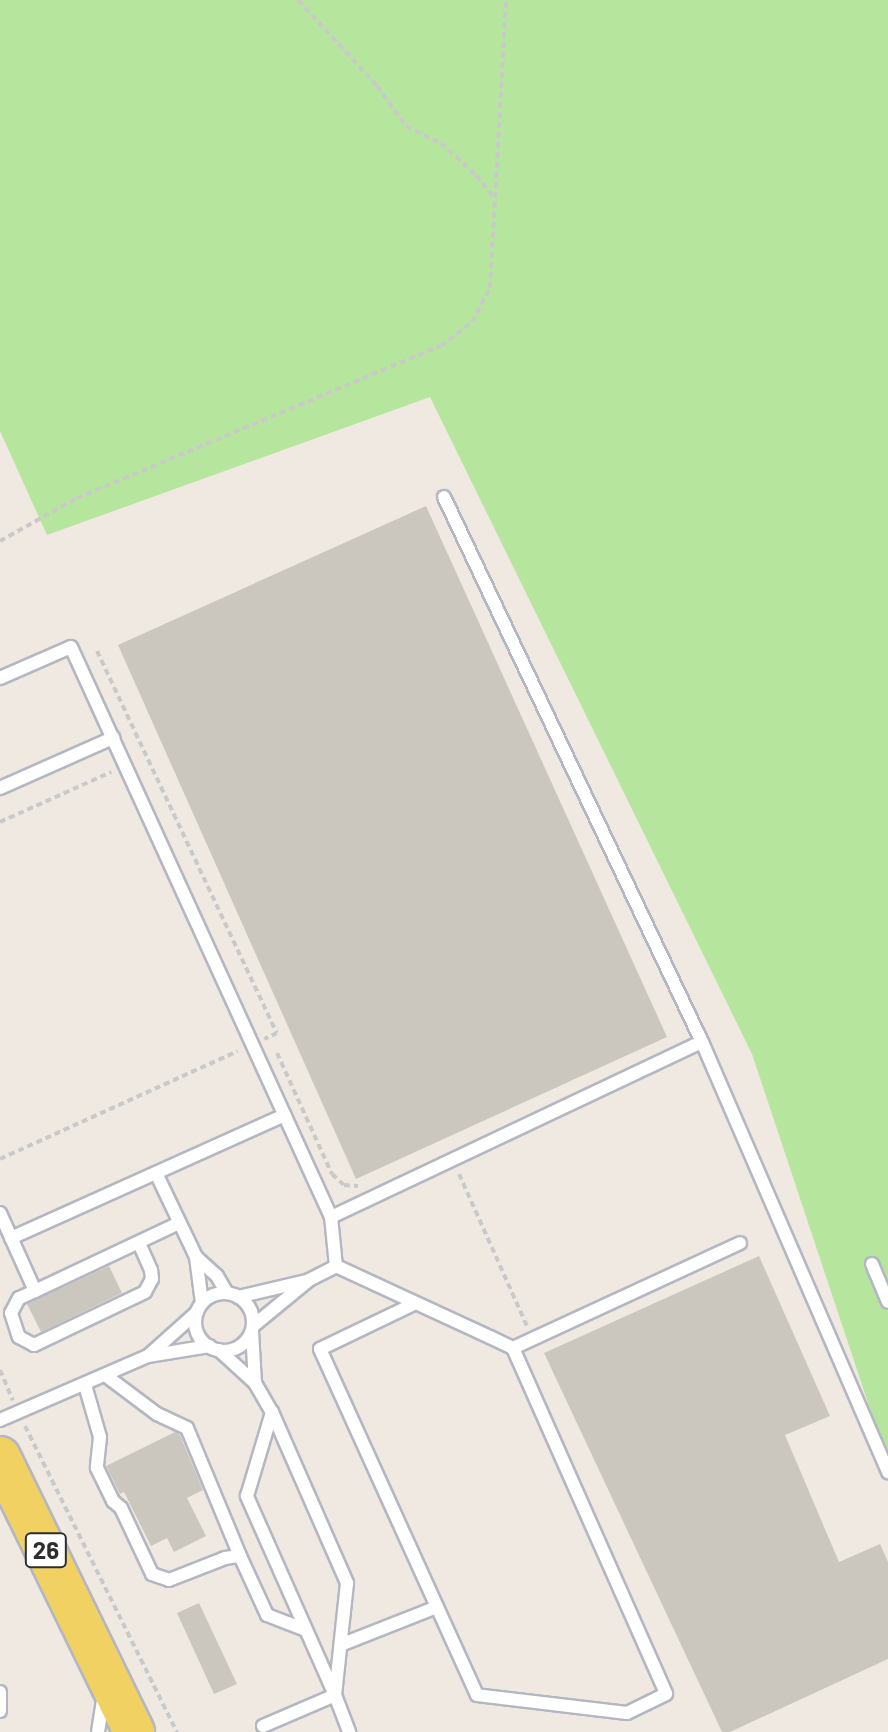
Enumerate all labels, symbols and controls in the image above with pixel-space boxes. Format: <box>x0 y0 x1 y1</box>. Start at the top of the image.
road number: 26 <box>24 1530 68 1570</box>

